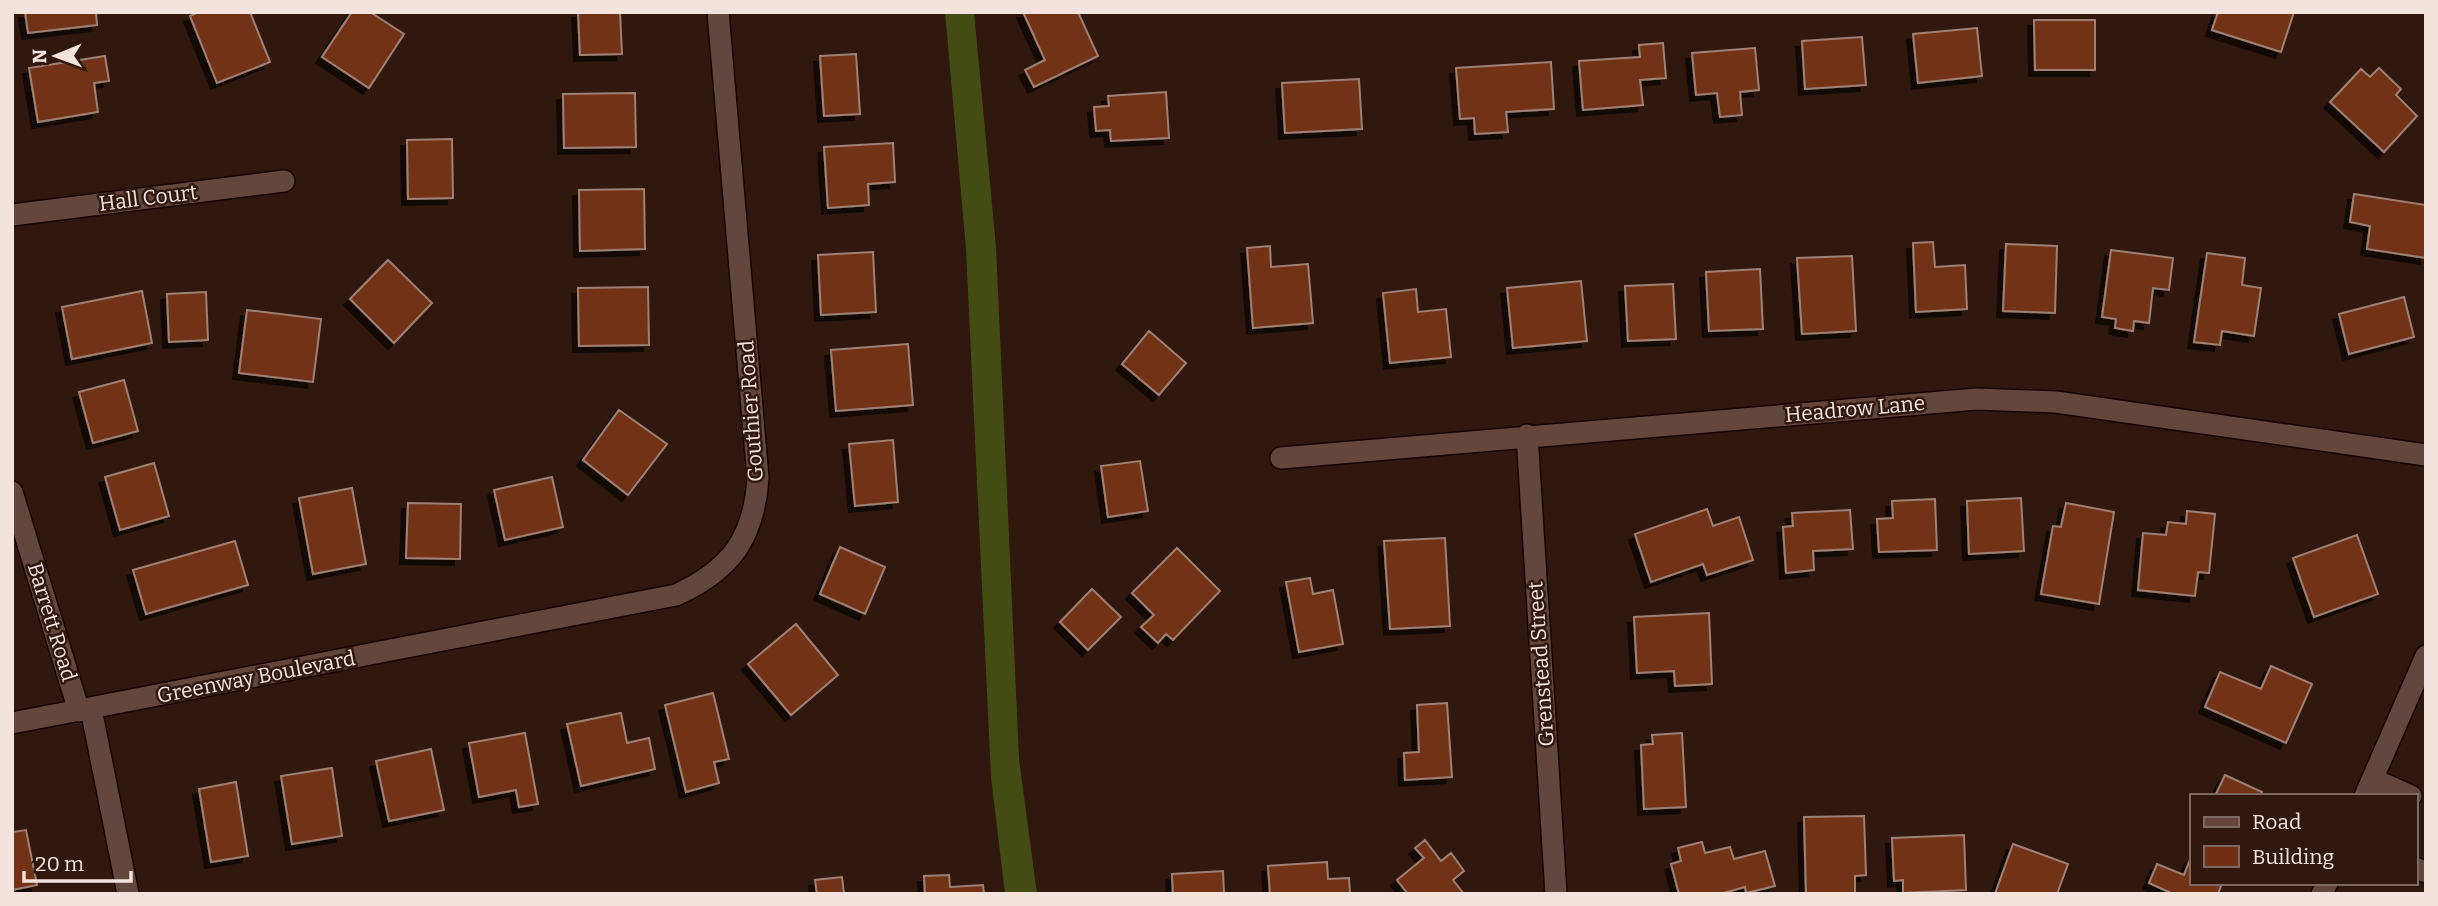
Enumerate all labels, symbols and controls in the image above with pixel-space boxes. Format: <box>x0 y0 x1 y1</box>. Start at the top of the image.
north arrow <box>21 21 91 91</box>
text: N <box>28 48 51 64</box>
street label: Hall Court <box>97 179 199 217</box>
street label: Gouthier Road <box>733 339 769 483</box>
street label: Headrow Lane <box>1784 390 1926 428</box>
street label: Barrett Road <box>22 560 82 684</box>
street label: Grenstead Street <box>1522 580 1560 747</box>
street label: Greenway Boulevard <box>155 645 357 709</box>
legend <box>2190 794 2417 885</box>
text: Road <box>2252 809 2301 835</box>
scale bar <box>24 839 131 883</box>
text: Building <box>2252 844 2335 870</box>
text: 20 m <box>35 851 84 877</box>

